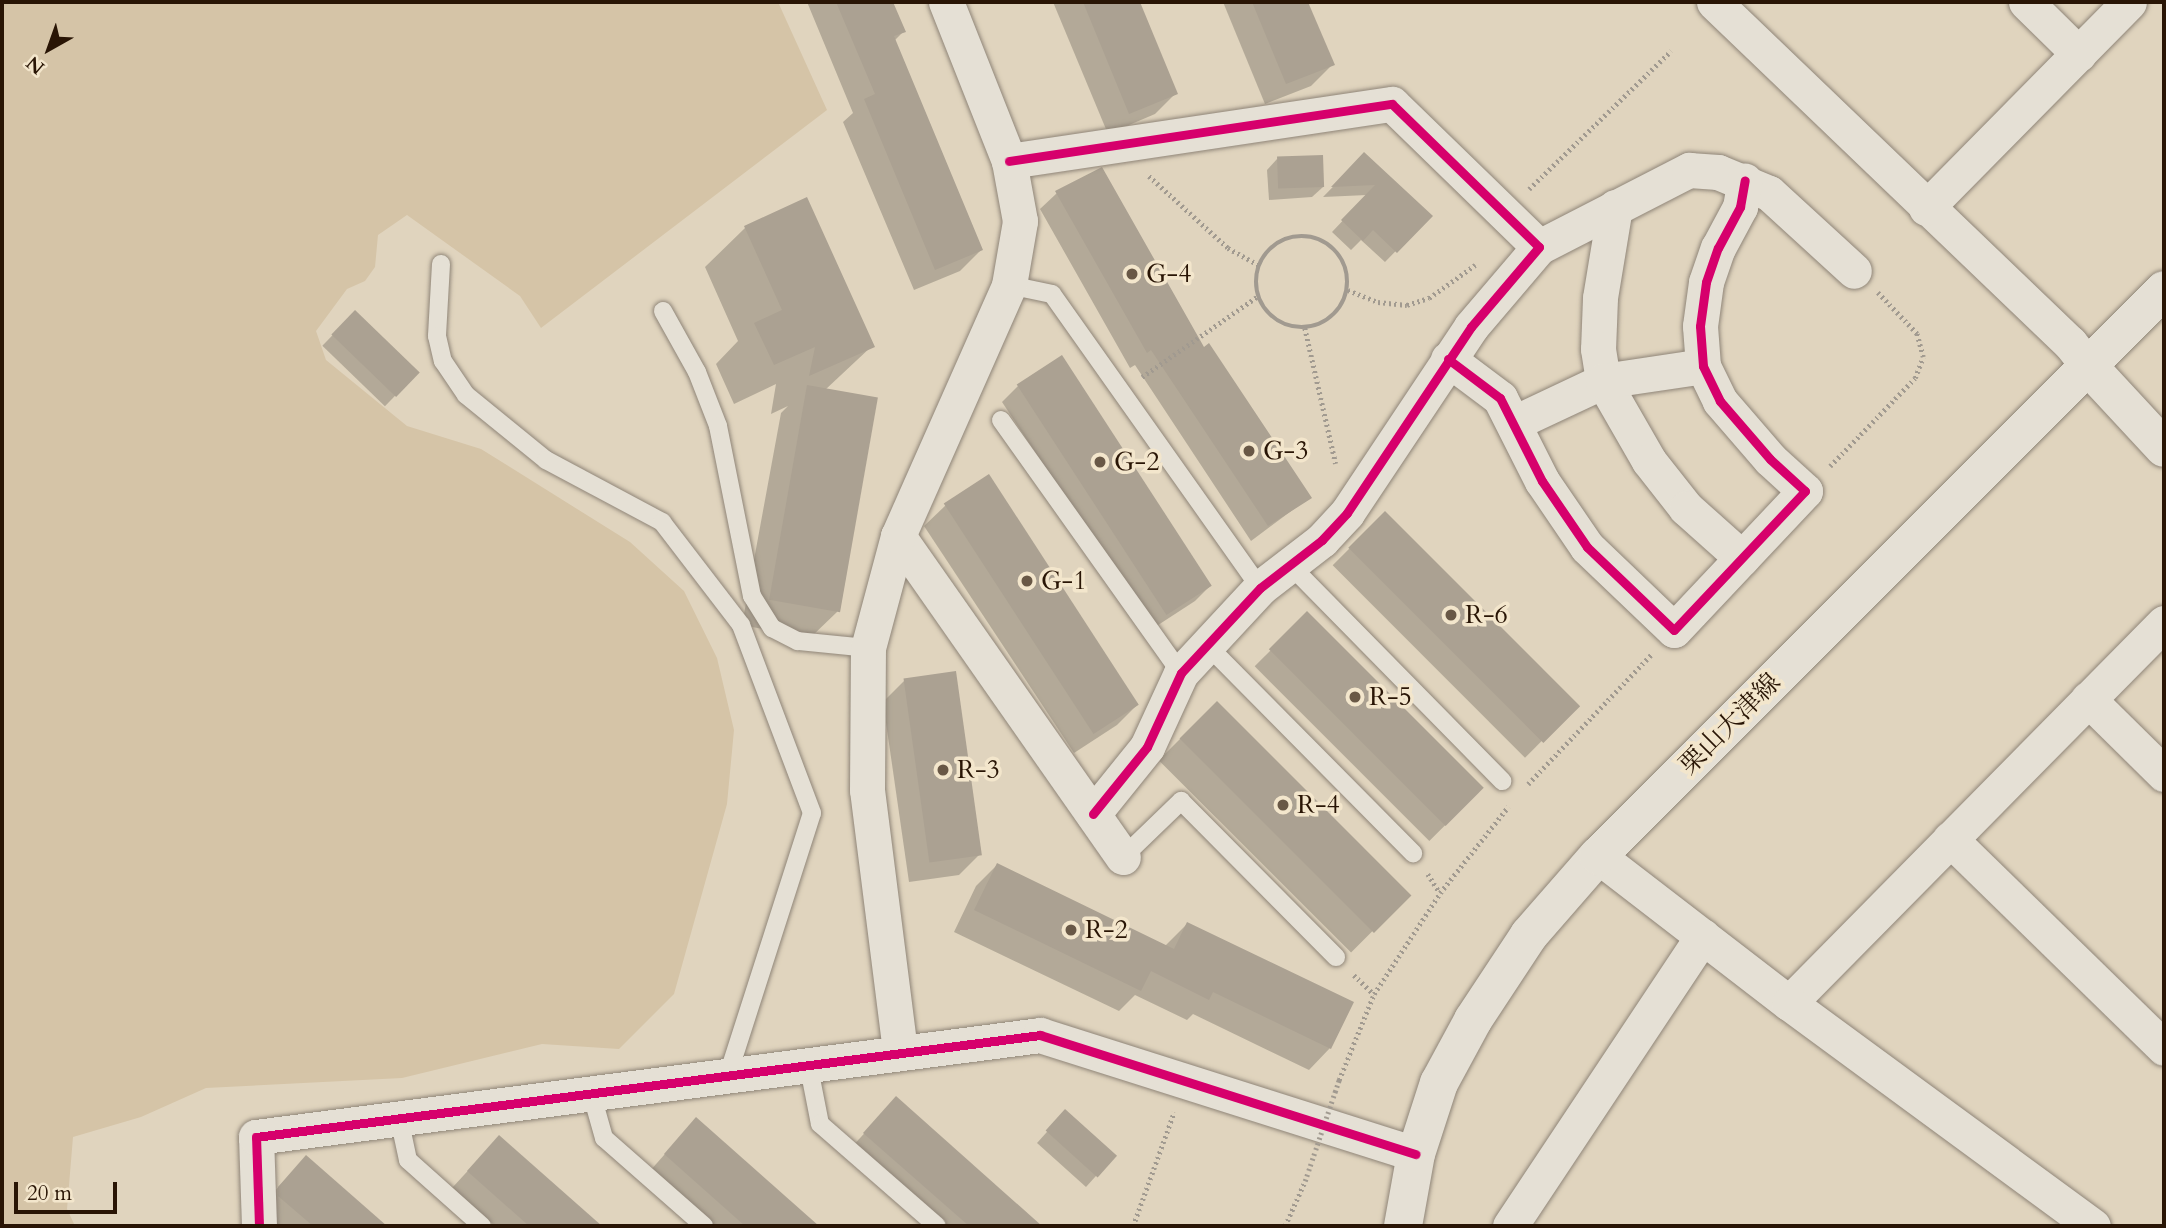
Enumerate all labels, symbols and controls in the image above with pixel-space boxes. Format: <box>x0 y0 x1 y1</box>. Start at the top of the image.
north arrow <box>14 14 84 84</box>
text: N <box>21 50 50 80</box>
place label: G-4 <box>1146 258 1191 290</box>
marker: G-4 <box>1124 266 1140 282</box>
place label: G-3 <box>1263 435 1308 467</box>
marker: G-3 <box>1241 443 1257 459</box>
place label: G-2 <box>1114 446 1159 478</box>
marker: G-2 <box>1092 454 1108 470</box>
place label: G-1 <box>1041 565 1086 597</box>
marker: G-1 <box>1019 573 1035 589</box>
place label: R-6 <box>1465 599 1508 631</box>
marker: R-6 <box>1443 607 1459 623</box>
street label: 栗山大津線 <box>1673 667 1787 781</box>
place label: R-5 <box>1369 681 1412 713</box>
marker: R-5 <box>1347 689 1363 705</box>
place label: R-3 <box>957 754 1000 786</box>
marker: R-3 <box>935 762 951 778</box>
place label: R-4 <box>1297 789 1340 821</box>
marker: R-4 <box>1275 797 1291 813</box>
place label: R-2 <box>1085 914 1128 946</box>
marker: R-2 <box>1063 922 1079 938</box>
scale bar <box>18 1168 121 1212</box>
text: 20 m <box>27 1179 72 1208</box>

